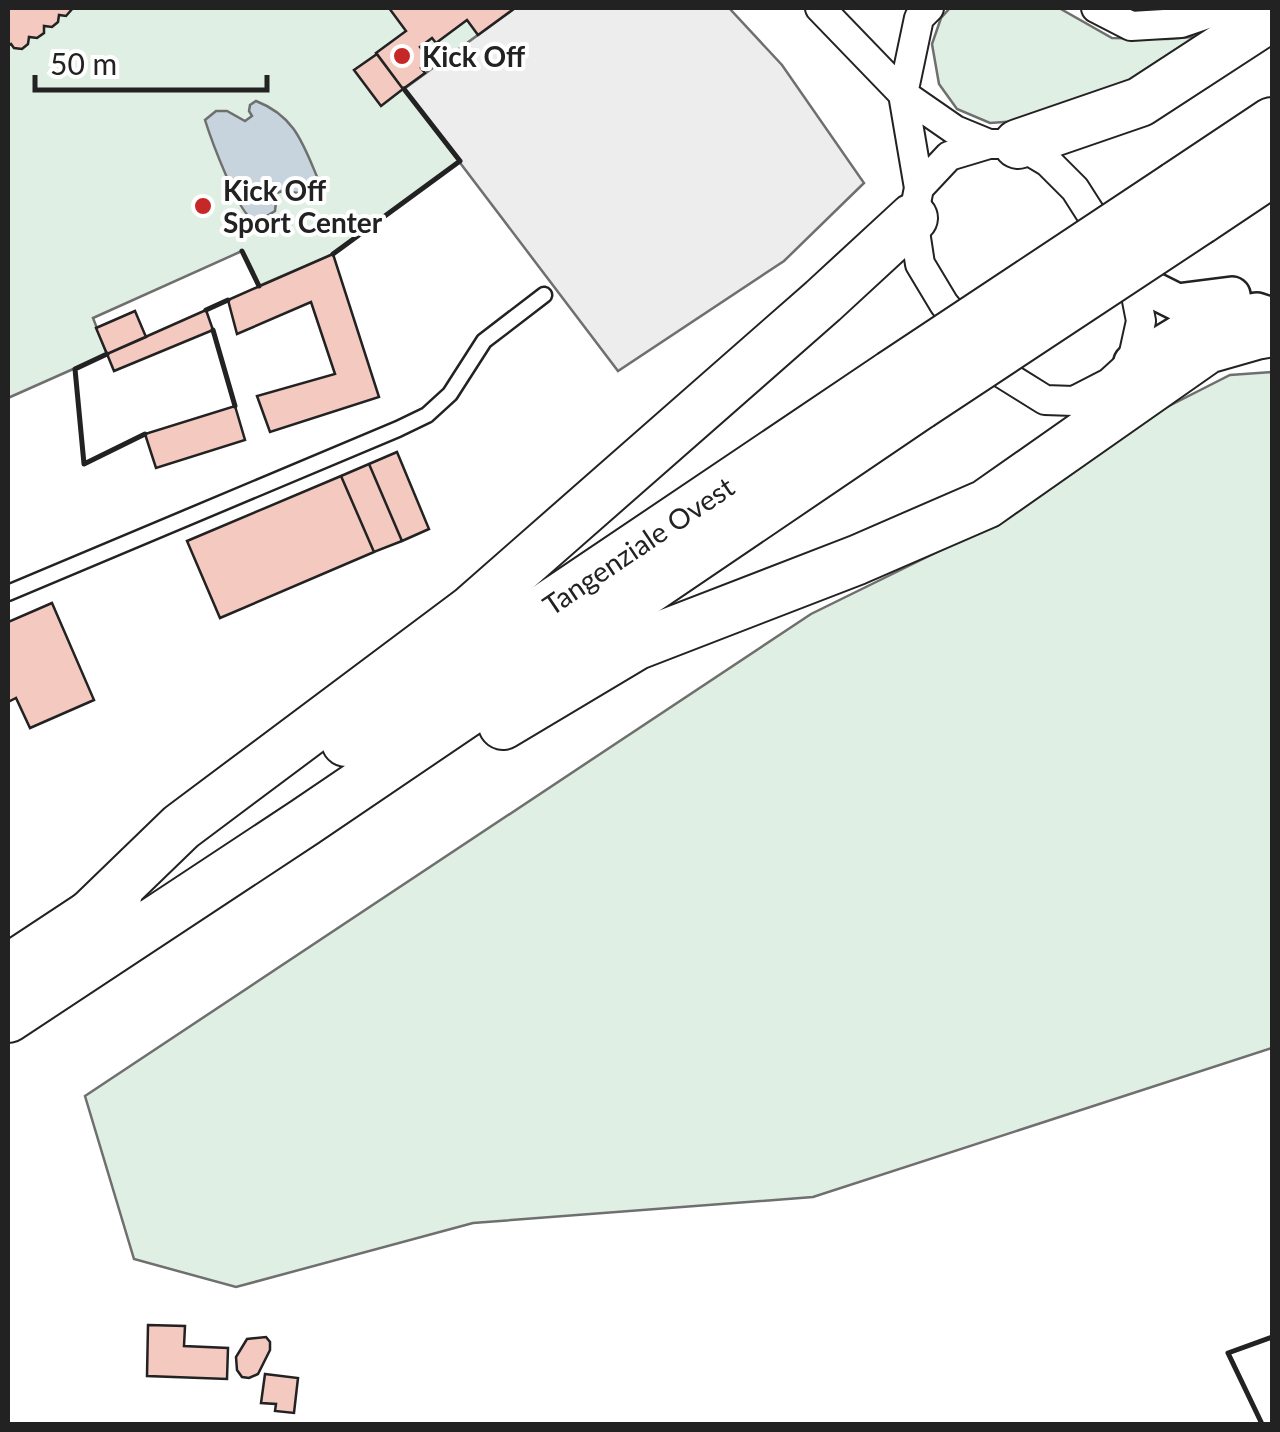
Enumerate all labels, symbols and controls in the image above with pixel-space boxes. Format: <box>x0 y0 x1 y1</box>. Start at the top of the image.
scale bar <box>35 30 268 92</box>
place label: Kick Off <box>422 39 525 73</box>
text: 50 m <box>50 45 117 81</box>
marker: Kick Off <box>391 45 413 67</box>
place label: Kick Off Sport Center <box>223 173 383 239</box>
marker: Kick Off Sport Center <box>192 195 214 217</box>
street label: Tangenziale Ovest <box>536 469 740 622</box>

